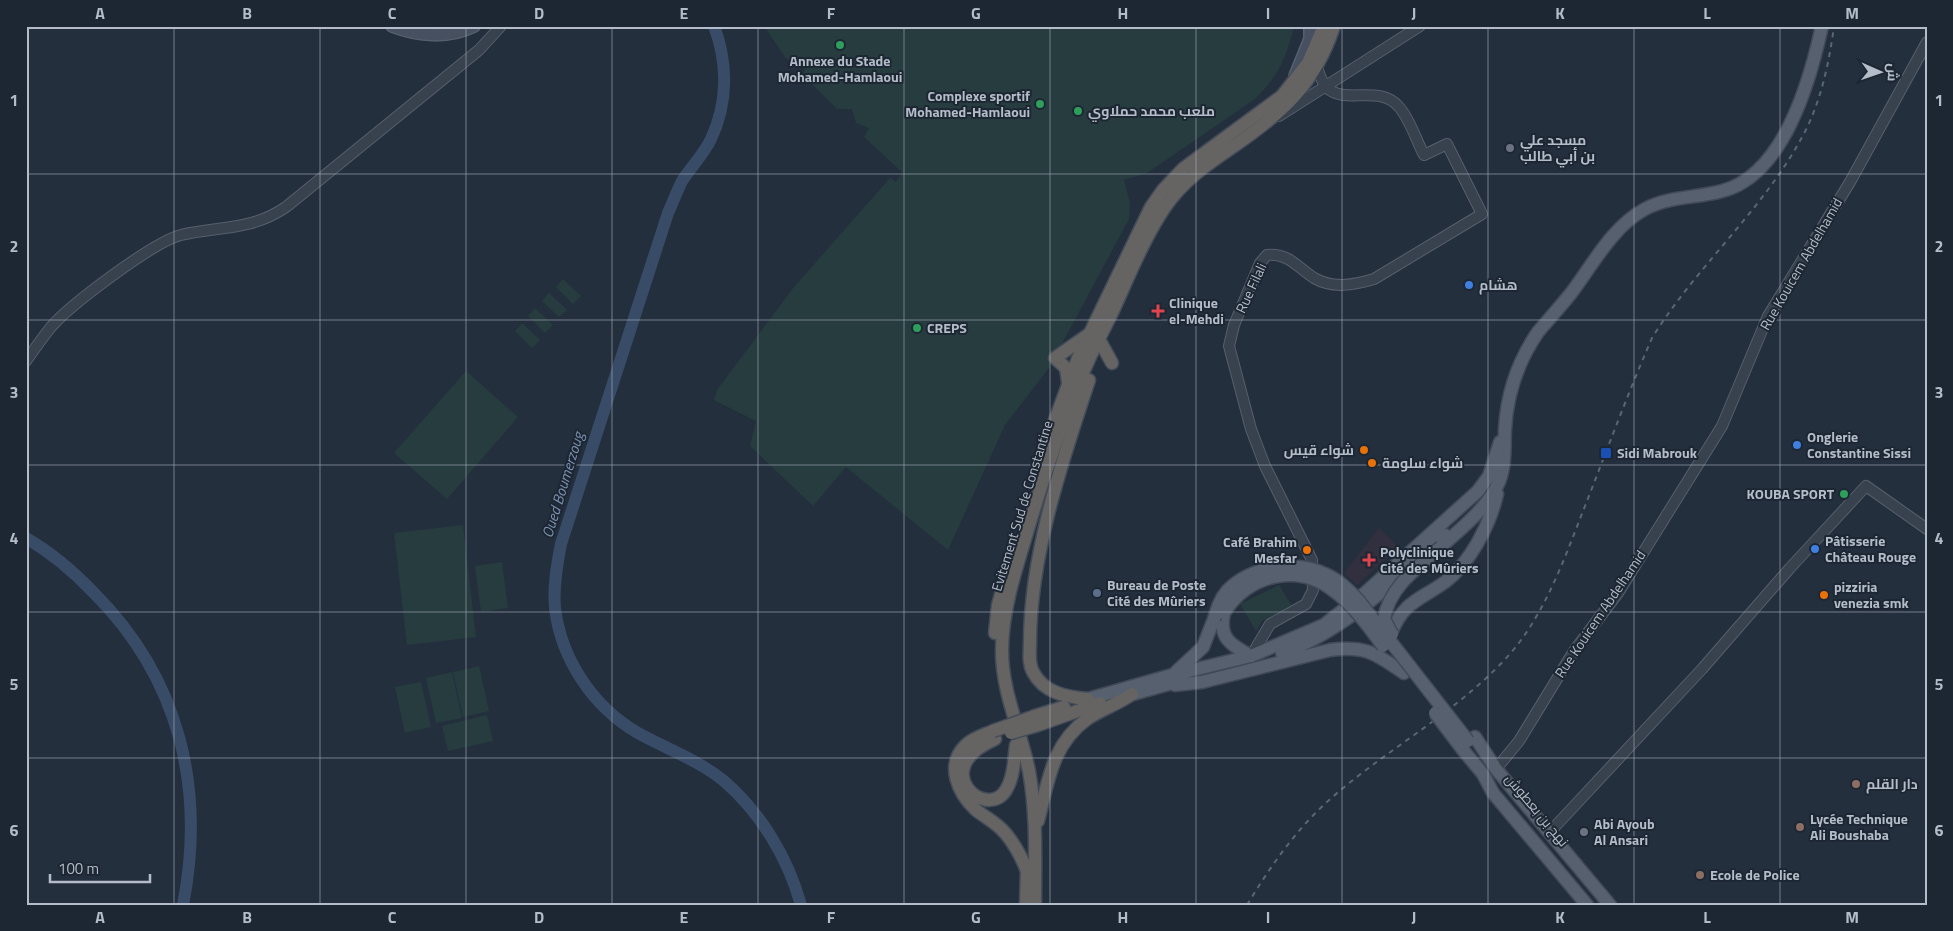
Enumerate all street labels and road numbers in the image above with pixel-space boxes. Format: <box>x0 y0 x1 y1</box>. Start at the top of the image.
street label: Rue Kouicem Abdelhamid <box>1754 194 1847 334</box>
street label: Rue Filali <box>1230 259 1271 316</box>
street label: Evitement Sud de Constantine <box>986 418 1058 594</box>
street label: Rue Kouicem Abdelhamid <box>1549 546 1650 682</box>
street label: نهج بن بعطوش <box>1501 769 1574 851</box>

